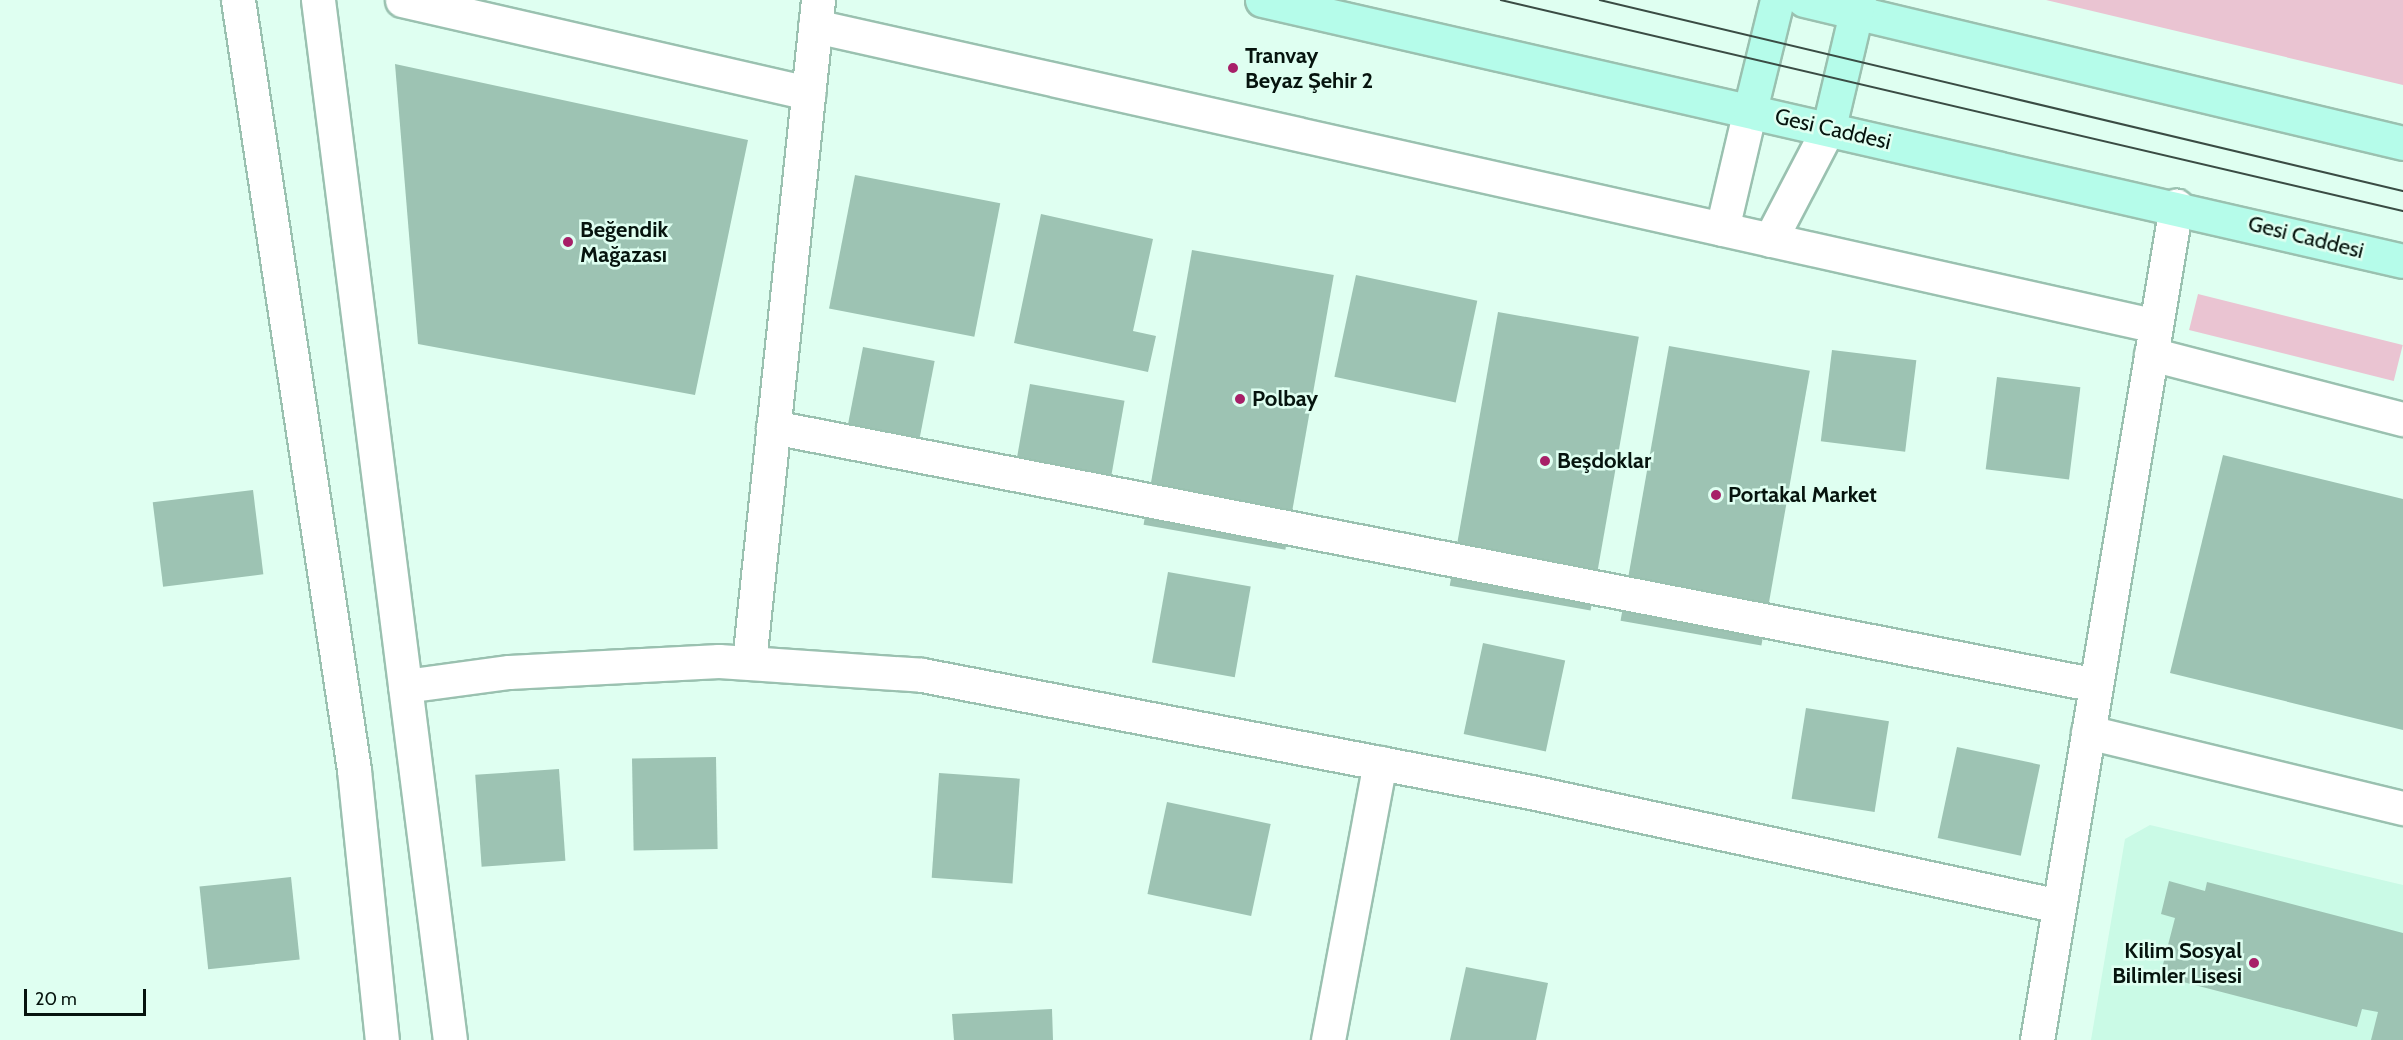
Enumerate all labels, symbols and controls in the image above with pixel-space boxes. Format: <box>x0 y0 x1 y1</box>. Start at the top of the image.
place label: Tranvay Beyaz Şehir 2 <box>1245 42 1373 94</box>
marker: Tranvay Beyaz Şehir 2 <box>1226 61 1240 75</box>
street label: Gesi Caddesi <box>1772 103 1894 155</box>
street label: Gesi Caddesi <box>2245 210 2367 264</box>
place label: Beğendik Mağazası <box>580 216 668 268</box>
marker: Beğendik Mağazası <box>561 235 575 249</box>
place label: Polbay <box>1252 386 1318 412</box>
marker: Polbay <box>1233 392 1247 406</box>
place label: Beşdoklar <box>1557 448 1651 474</box>
marker: Beşdoklar <box>1538 454 1552 468</box>
place label: Portakal Market <box>1728 482 1877 508</box>
marker: Portakal Market <box>1709 488 1723 502</box>
place label: Kilim Sosyal Bilimler Lisesi <box>2112 937 2242 988</box>
marker: Kilim Sosyal Bilimler Lisesi <box>2247 956 2261 970</box>
scale bar <box>27 977 148 1015</box>
text: 20 m <box>35 988 77 1010</box>

